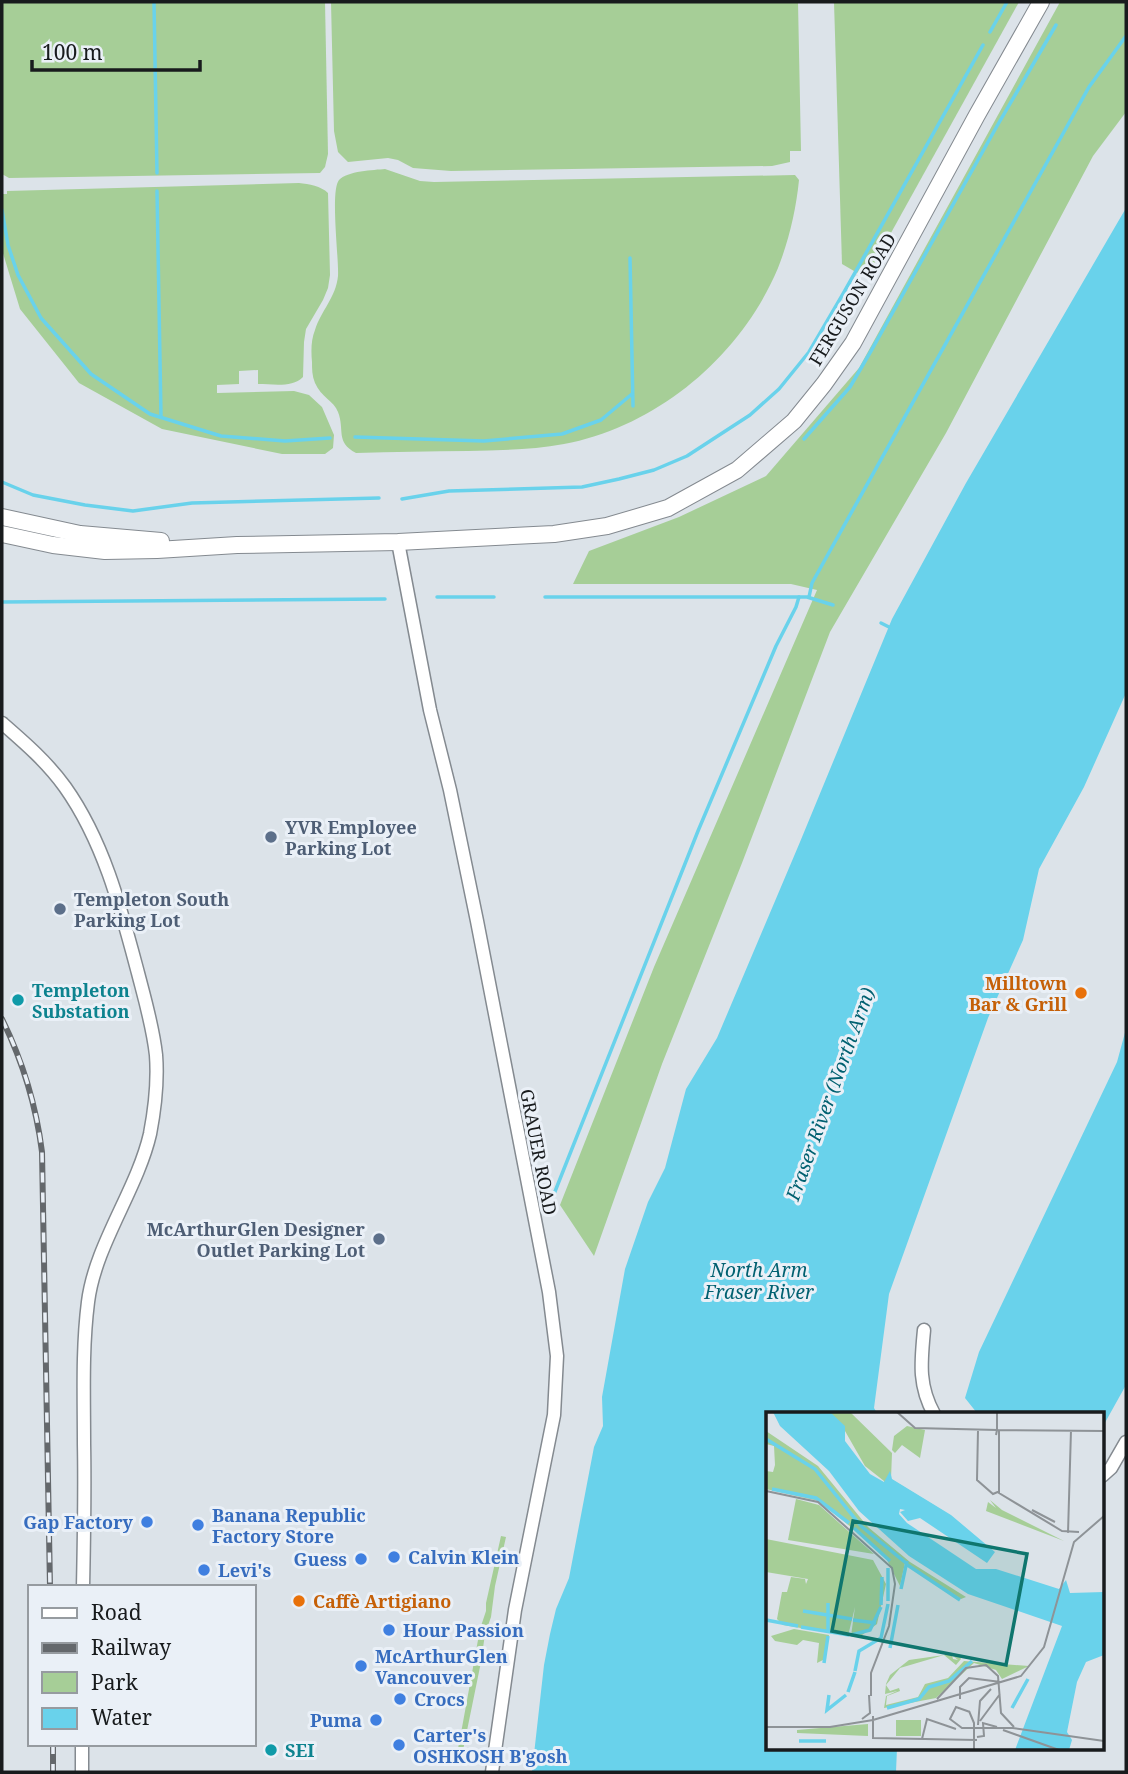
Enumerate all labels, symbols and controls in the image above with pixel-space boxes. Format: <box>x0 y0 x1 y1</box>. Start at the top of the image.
scale bar <box>32 28 200 72</box>
text: 100 m <box>42 38 103 66</box>
street label: FERGUSON ROAD <box>803 228 901 370</box>
place label: YVR Employee Parking Lot <box>285 815 417 860</box>
marker: YVR Employee Parking Lot <box>263 829 279 845</box>
place label: Templeton South Parking Lot <box>74 887 229 932</box>
marker: Templeton South Parking Lot <box>52 901 68 917</box>
place label: Milltown Bar & Grill <box>969 971 1068 1016</box>
place label: Templeton Substation <box>32 978 130 1023</box>
water label: Fraser River (North Arm) <box>779 984 881 1205</box>
marker: Milltown Bar & Grill <box>1073 985 1089 1001</box>
marker: Templeton Substation <box>10 992 26 1008</box>
street label: GRAUER ROAD <box>515 1087 563 1217</box>
place label: McArthurGlen Designer Outlet Parking Lot <box>147 1217 366 1262</box>
marker: McArthurGlen Designer Outlet Parking Lot <box>371 1231 387 1247</box>
water label: North Arm Fraser River <box>703 1257 814 1305</box>
inset map <box>766 1412 1104 1750</box>
place label: Banana Republic Factory Store <box>212 1503 366 1548</box>
place label: Gap Factory <box>23 1510 134 1534</box>
marker: Gap Factory <box>139 1514 155 1530</box>
marker: Banana Republic Factory Store <box>190 1517 206 1533</box>
place label: Calvin Klein <box>408 1545 519 1569</box>
place label: Guess <box>294 1547 347 1571</box>
marker: Calvin Klein <box>386 1549 402 1565</box>
marker: Guess <box>353 1551 369 1567</box>
place label: Levi's <box>218 1558 272 1582</box>
marker: Levi's <box>196 1562 212 1578</box>
legend <box>28 1585 256 1746</box>
place label: Caffè Artigiano <box>313 1589 451 1613</box>
marker: Caffè Artigiano <box>291 1593 307 1609</box>
text: Road <box>91 1598 142 1626</box>
place label: Hour Passion <box>403 1618 524 1642</box>
marker: Hour Passion <box>381 1622 397 1638</box>
text: Railway <box>91 1633 171 1661</box>
place label: McArthurGlen Vancouver <box>375 1644 508 1689</box>
marker: McArthurGlen Vancouver <box>353 1658 369 1674</box>
text: Park <box>91 1668 138 1696</box>
place label: Crocs <box>414 1687 465 1711</box>
marker: Crocs <box>392 1691 408 1707</box>
text: Water <box>91 1703 152 1731</box>
place label: Puma <box>310 1708 362 1732</box>
marker: Puma <box>368 1712 384 1728</box>
place label: Carter's OSHKOSH B'gosh <box>413 1723 568 1768</box>
marker: Carter's OSHKOSH B'gosh <box>391 1737 407 1753</box>
place label: SEI <box>285 1738 314 1762</box>
marker: SEI <box>263 1742 279 1758</box>

